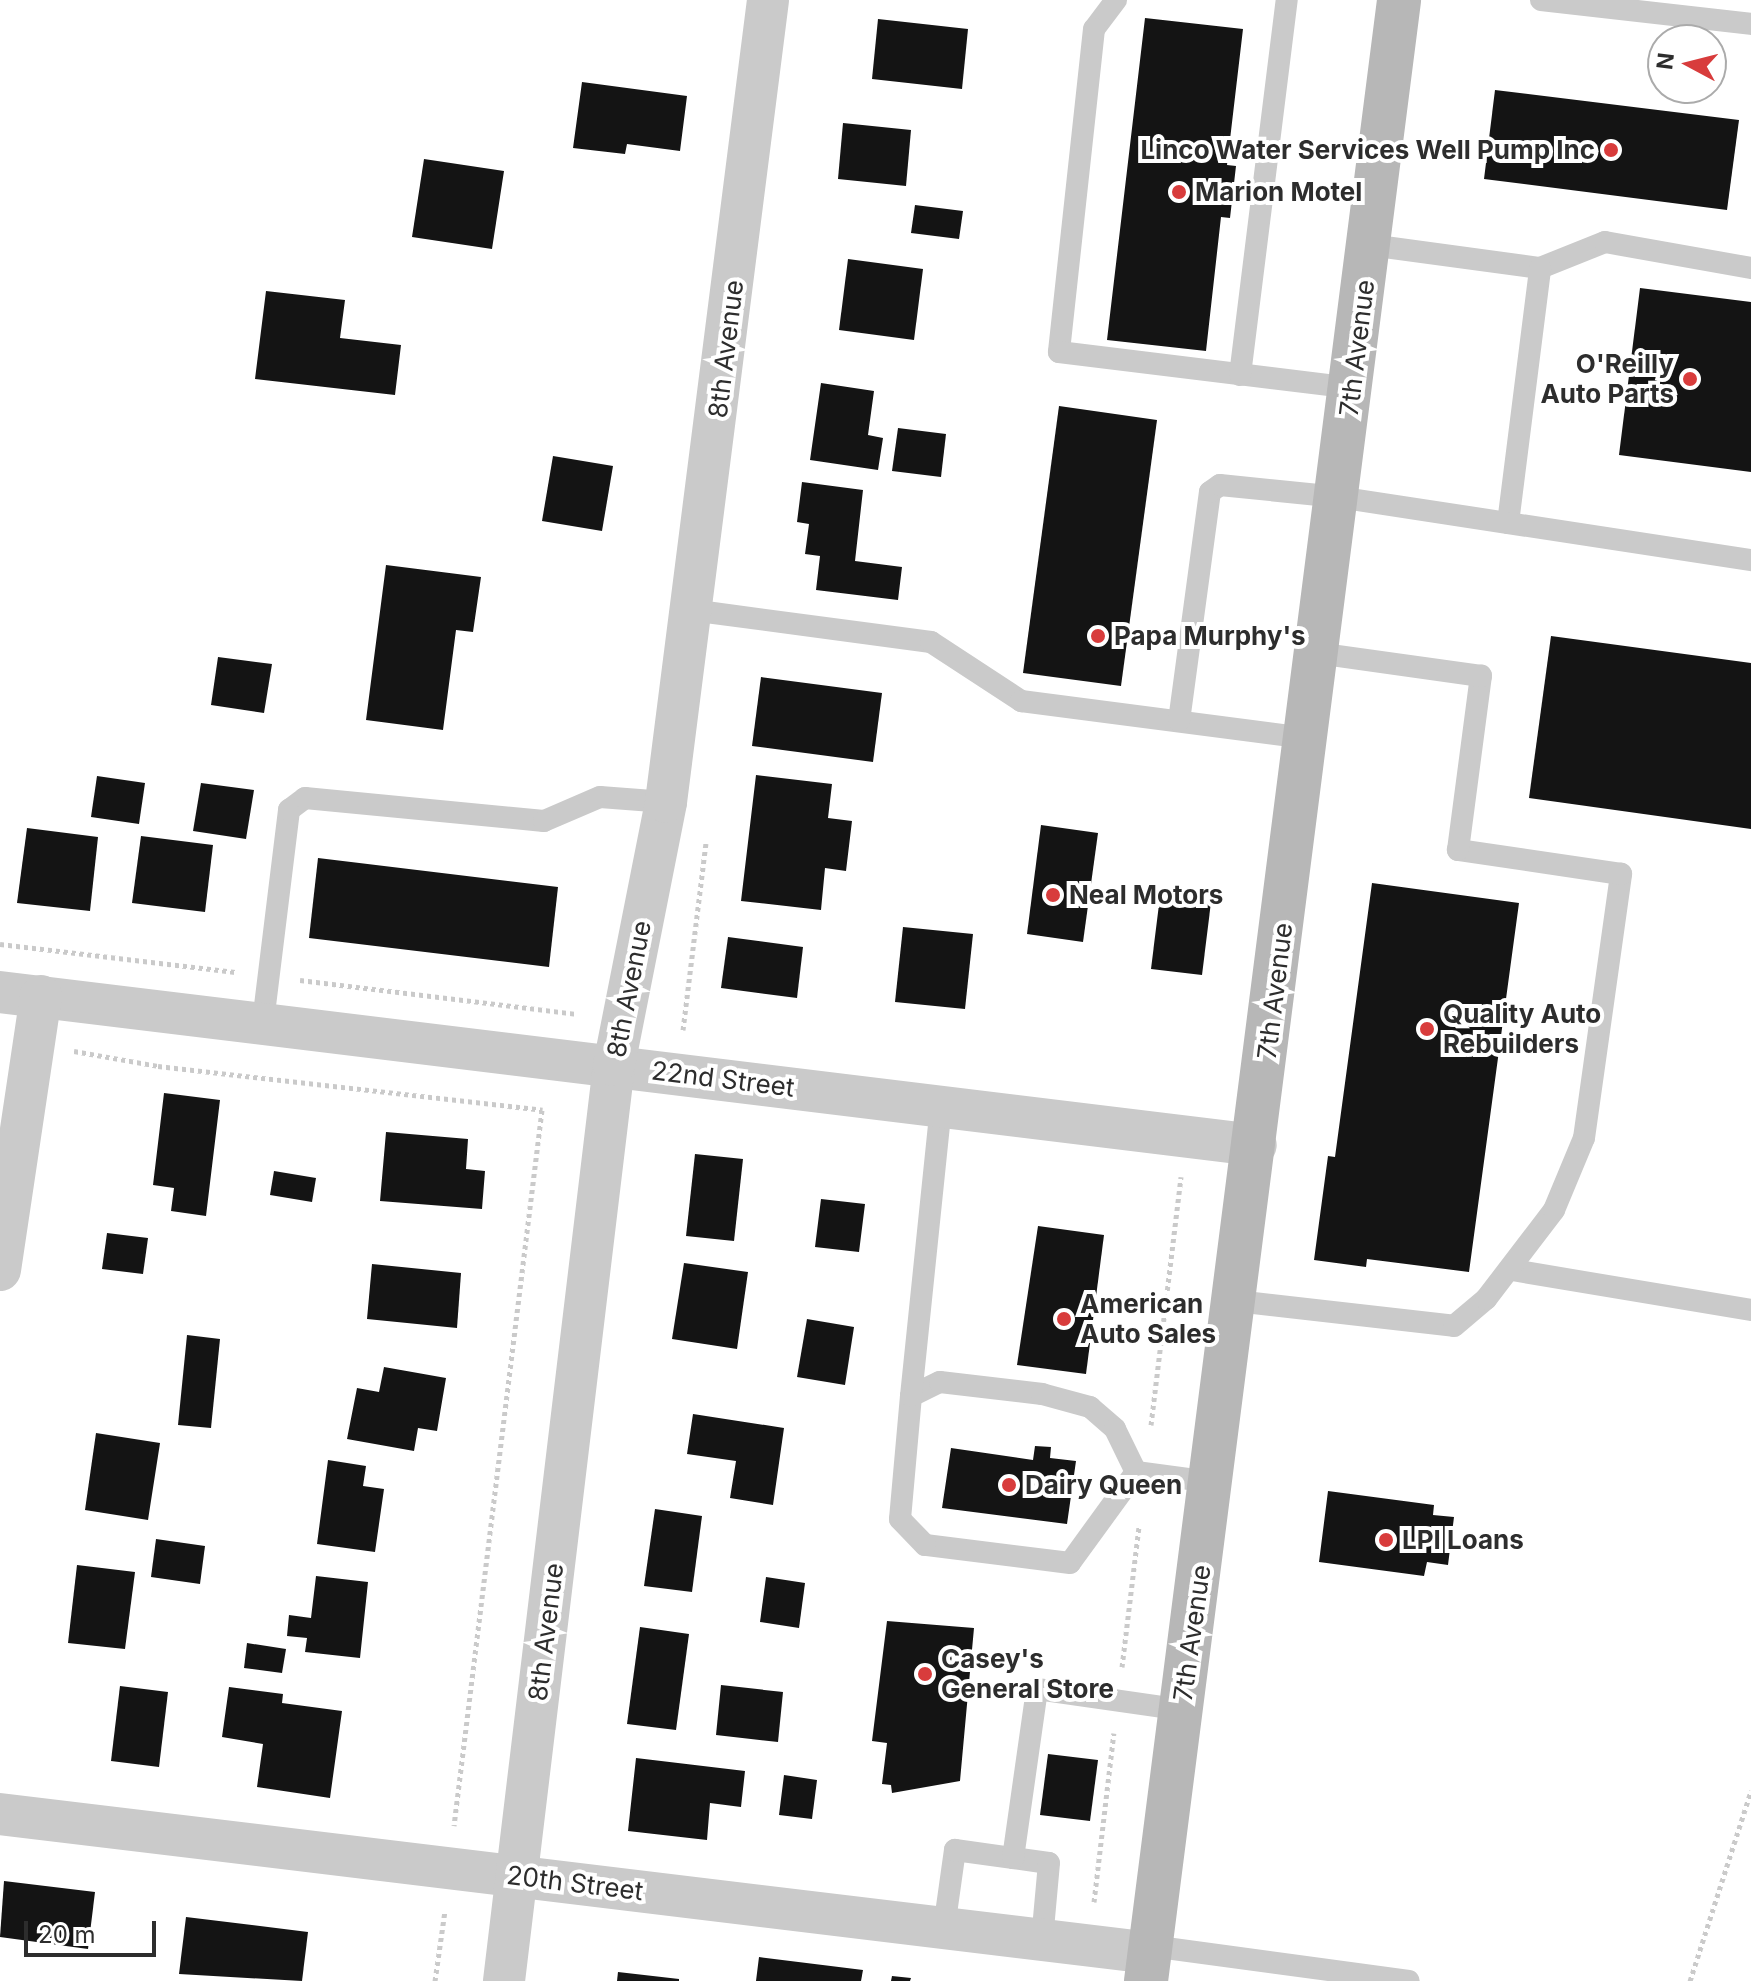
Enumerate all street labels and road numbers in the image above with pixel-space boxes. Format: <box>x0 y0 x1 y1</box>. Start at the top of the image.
street label: 8th Avenue <box>702 278 750 420</box>
street label: 7th Avenue <box>1333 278 1381 418</box>
street label: 8th Avenue <box>600 918 658 1060</box>
street label: 7th Avenue <box>1251 921 1299 1061</box>
street label: 22nd Street <box>650 1055 796 1103</box>
street label: 8th Avenue <box>522 1561 570 1703</box>
street label: 7th Avenue <box>1167 1563 1217 1703</box>
street label: 20th Street <box>505 1859 645 1907</box>

